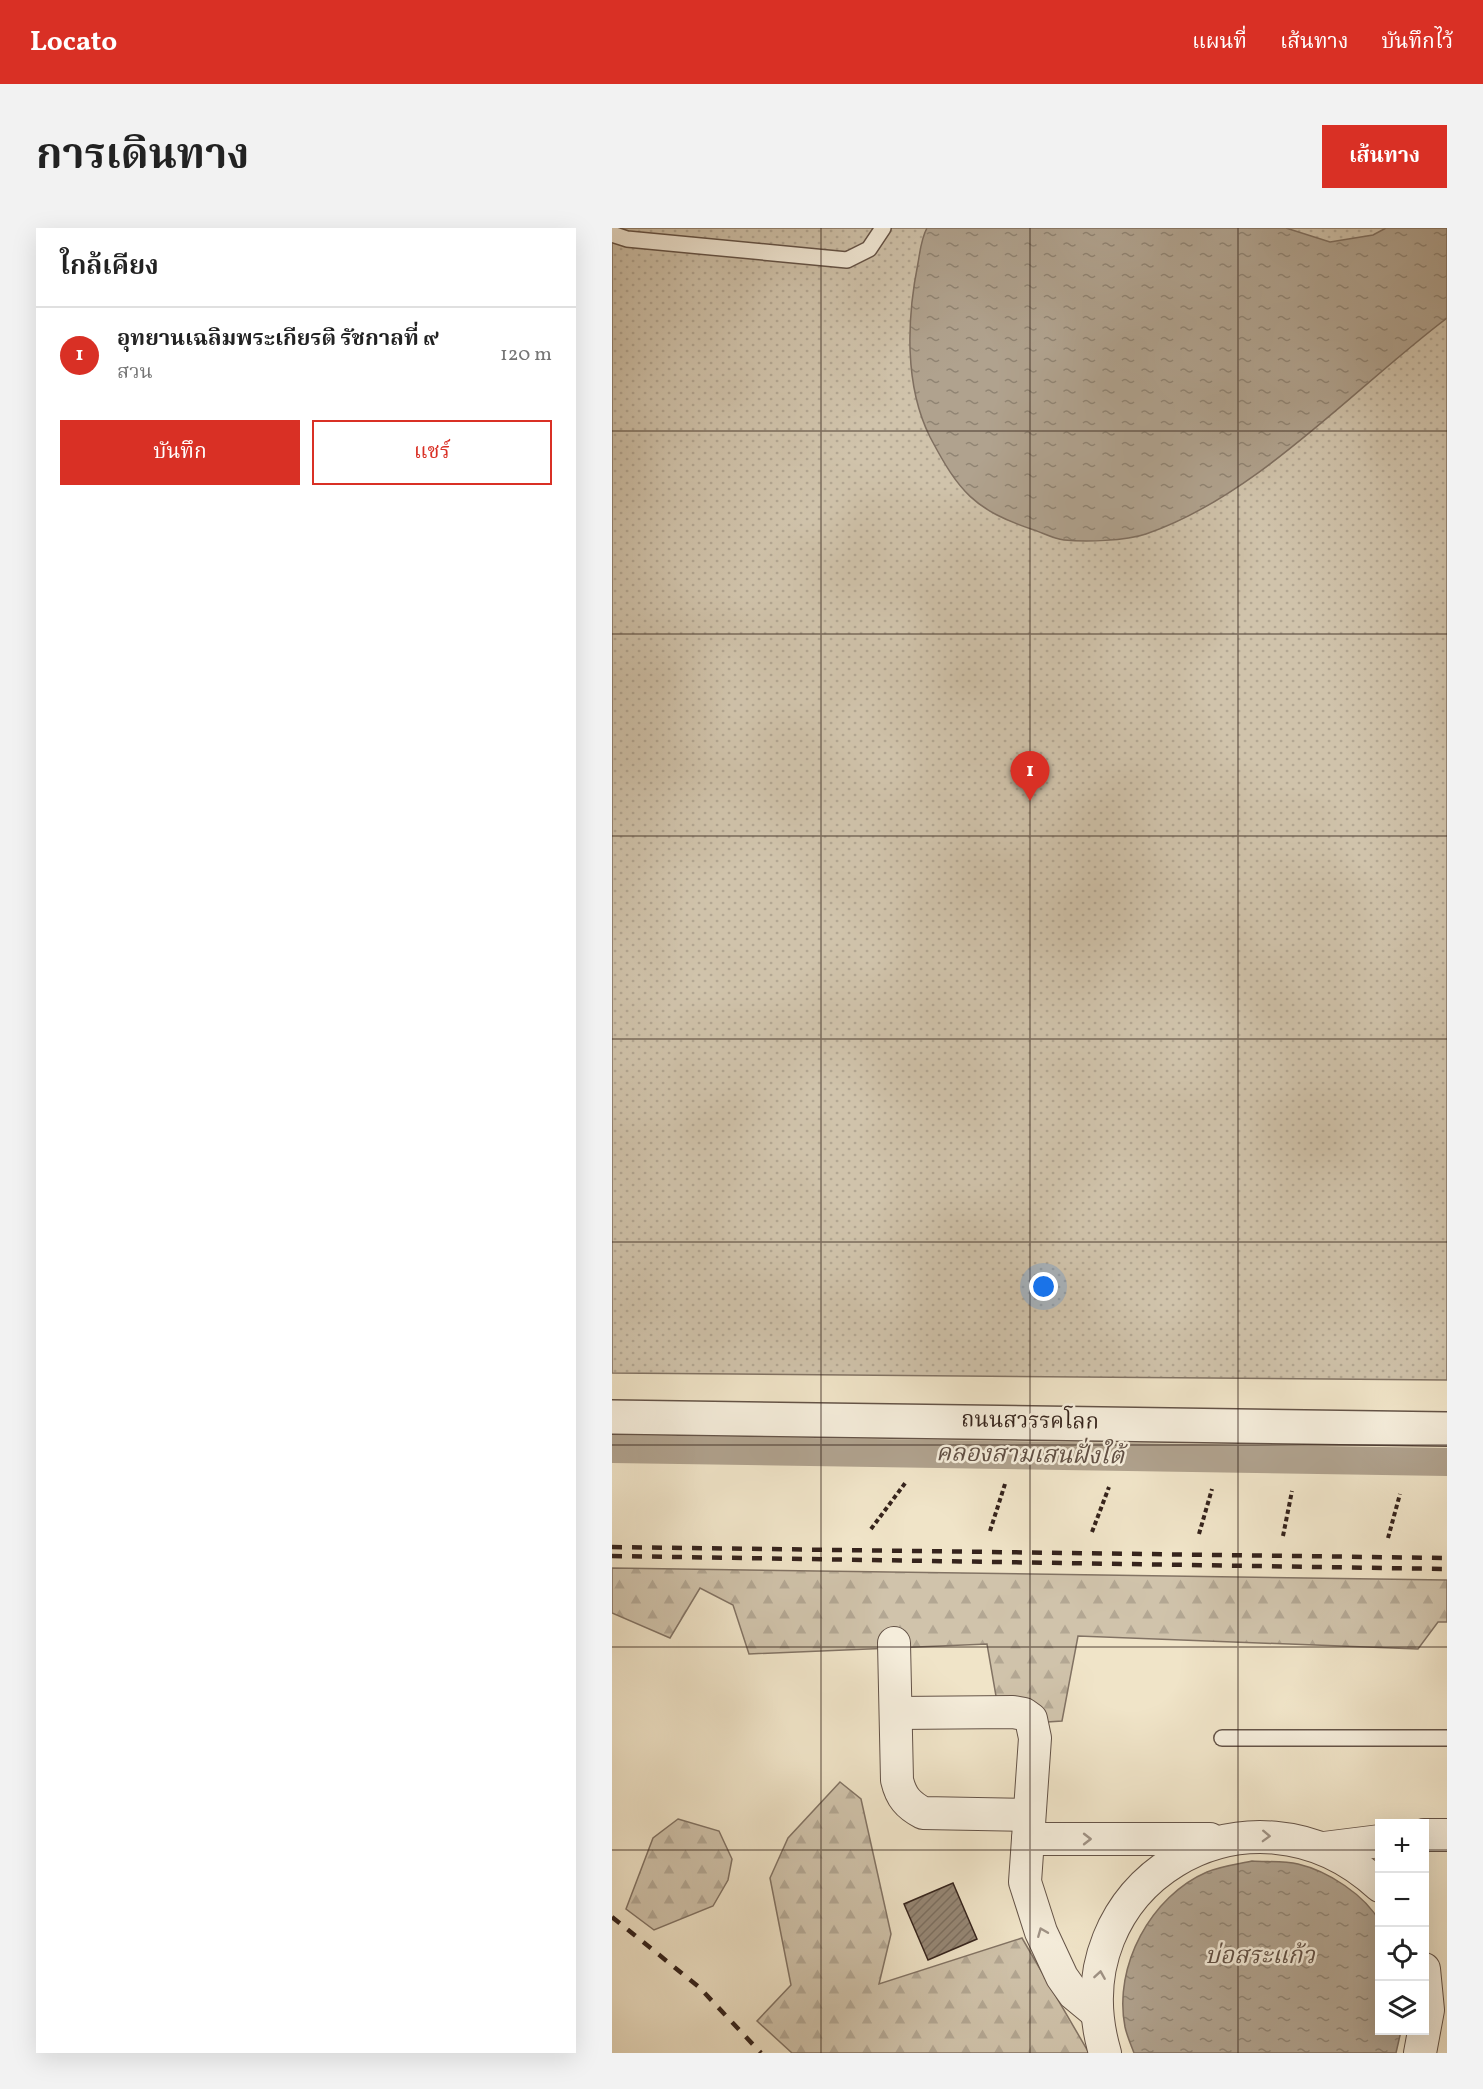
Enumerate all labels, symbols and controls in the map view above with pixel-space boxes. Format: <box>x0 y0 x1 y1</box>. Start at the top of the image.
text: Locato <box>30 23 117 62</box>
text: แผนที่ <box>1192 28 1247 57</box>
text: เส้นทาง <box>1280 28 1348 57</box>
text: บันทึกไว้ <box>1381 28 1453 57</box>
button: เส้นทาง <box>1322 125 1447 188</box>
text: การเดินทาง <box>36 128 249 187</box>
text: ใกล้เคียง <box>60 249 159 285</box>
text: อุทยานเฉลิมพระเกียรติ รัชกาลที่ ๙ <box>117 324 439 355</box>
text: 1 <box>75 341 84 369</box>
text: 120 m <box>500 341 552 369</box>
text: สวน <box>117 359 153 387</box>
button: บันทึก <box>60 420 300 485</box>
button: แชร์ <box>312 420 552 485</box>
pin: 1 <box>1010 752 1050 801</box>
your location <box>1029 1272 1058 1301</box>
street label: ถนนสวรรคโลก <box>961 1404 1099 1439</box>
water label: คลองสามเสนฝั่งใต้ <box>936 1434 1128 1475</box>
map controls <box>1375 1819 1429 2035</box>
button: + <box>1375 1819 1429 1873</box>
one-way arrow <box>1262 1830 1271 1843</box>
one-way arrow <box>1082 1833 1091 1845</box>
button: − <box>1375 1873 1429 1927</box>
one-way arrow <box>1037 1927 1049 1938</box>
button: locate <box>1375 1927 1429 1981</box>
water label: บ่อสระแก้ว <box>1205 1940 1316 1974</box>
one-way arrow <box>1093 1970 1105 1979</box>
button: layers <box>1375 1981 1429 2035</box>

